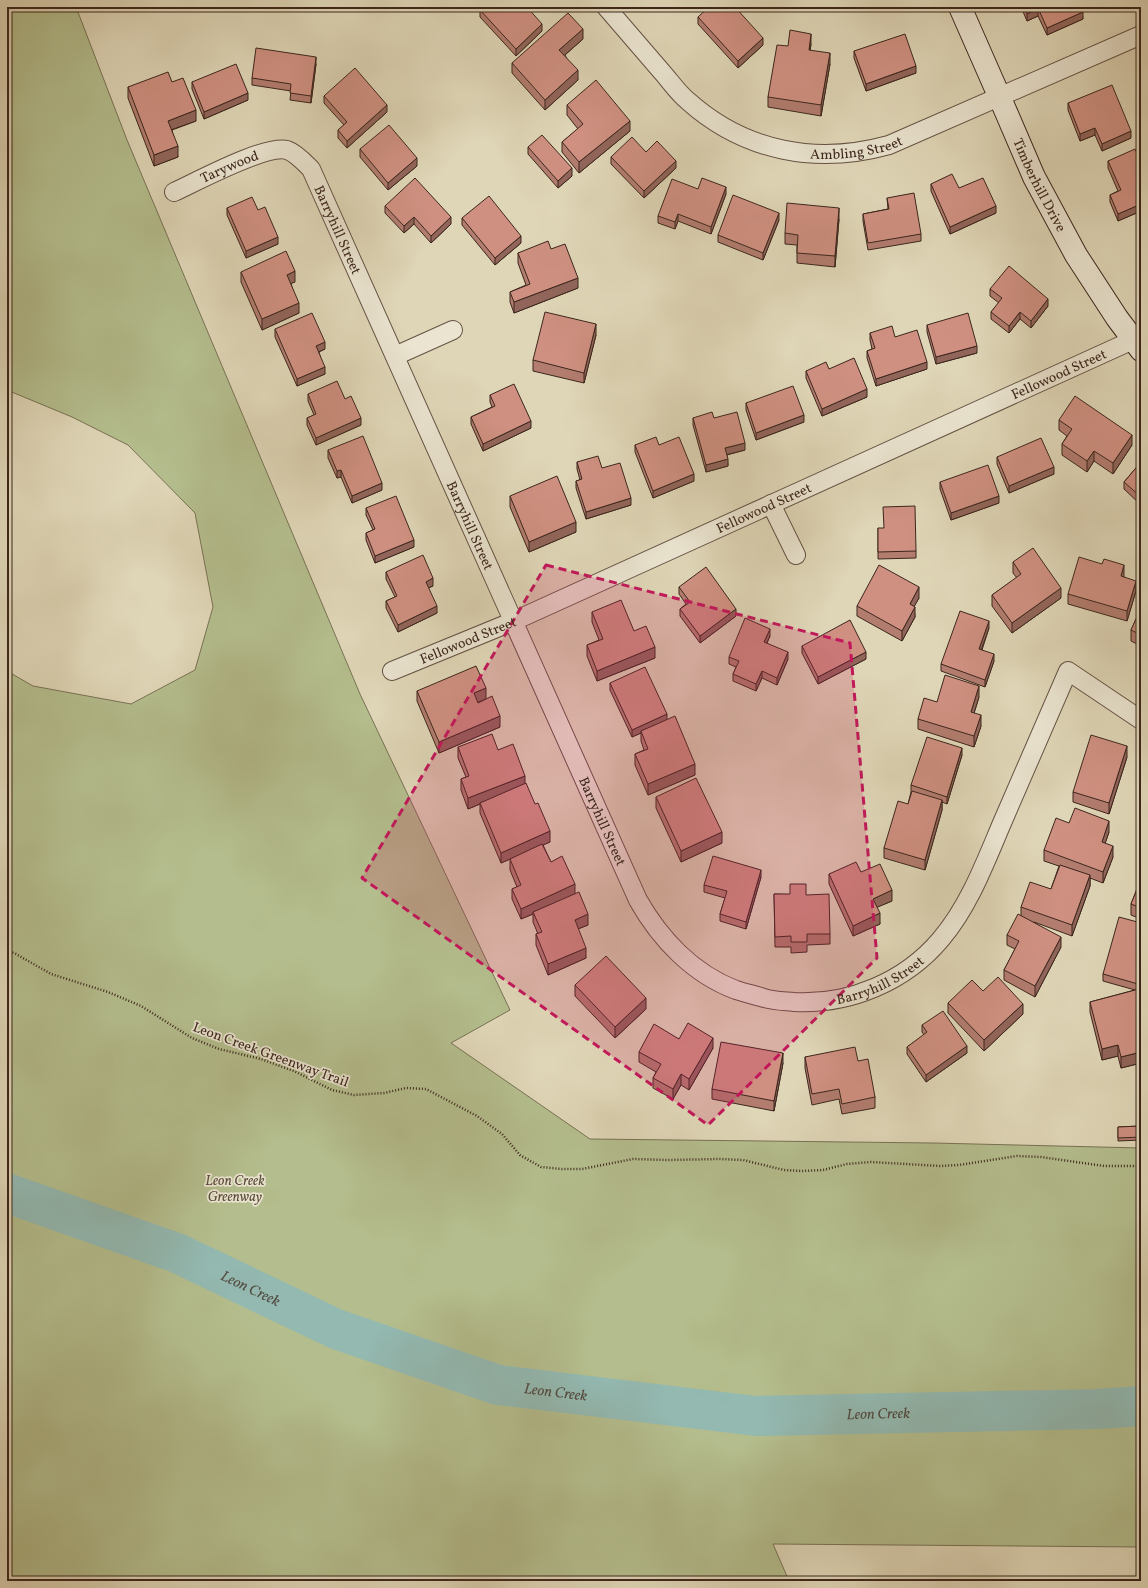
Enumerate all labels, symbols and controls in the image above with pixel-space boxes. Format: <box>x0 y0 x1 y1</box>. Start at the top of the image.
street label: Ambling Street <box>810 132 906 165</box>
street label: Timberhill Drive <box>1007 136 1070 236</box>
street label: Tarywood <box>198 147 262 189</box>
street label: Barryhill Street <box>309 183 365 278</box>
street label: Fellowood Street <box>1009 345 1110 405</box>
street label: Barryhill Street <box>441 478 497 574</box>
street label: Fellowood Street <box>714 479 815 539</box>
street label: Fellowood Street <box>417 613 520 670</box>
street label: Barryhill Street <box>573 774 630 869</box>
street label: Barryhill Street <box>835 952 929 1010</box>
street label: Leon Creek Greenway Trail <box>190 1018 351 1093</box>
park label: Leon Creek Greenway <box>205 1172 265 1207</box>
water label: Leon Creek <box>217 1266 283 1313</box>
water label: Leon Creek <box>523 1379 588 1408</box>
water label: Leon Creek <box>846 1404 910 1426</box>

